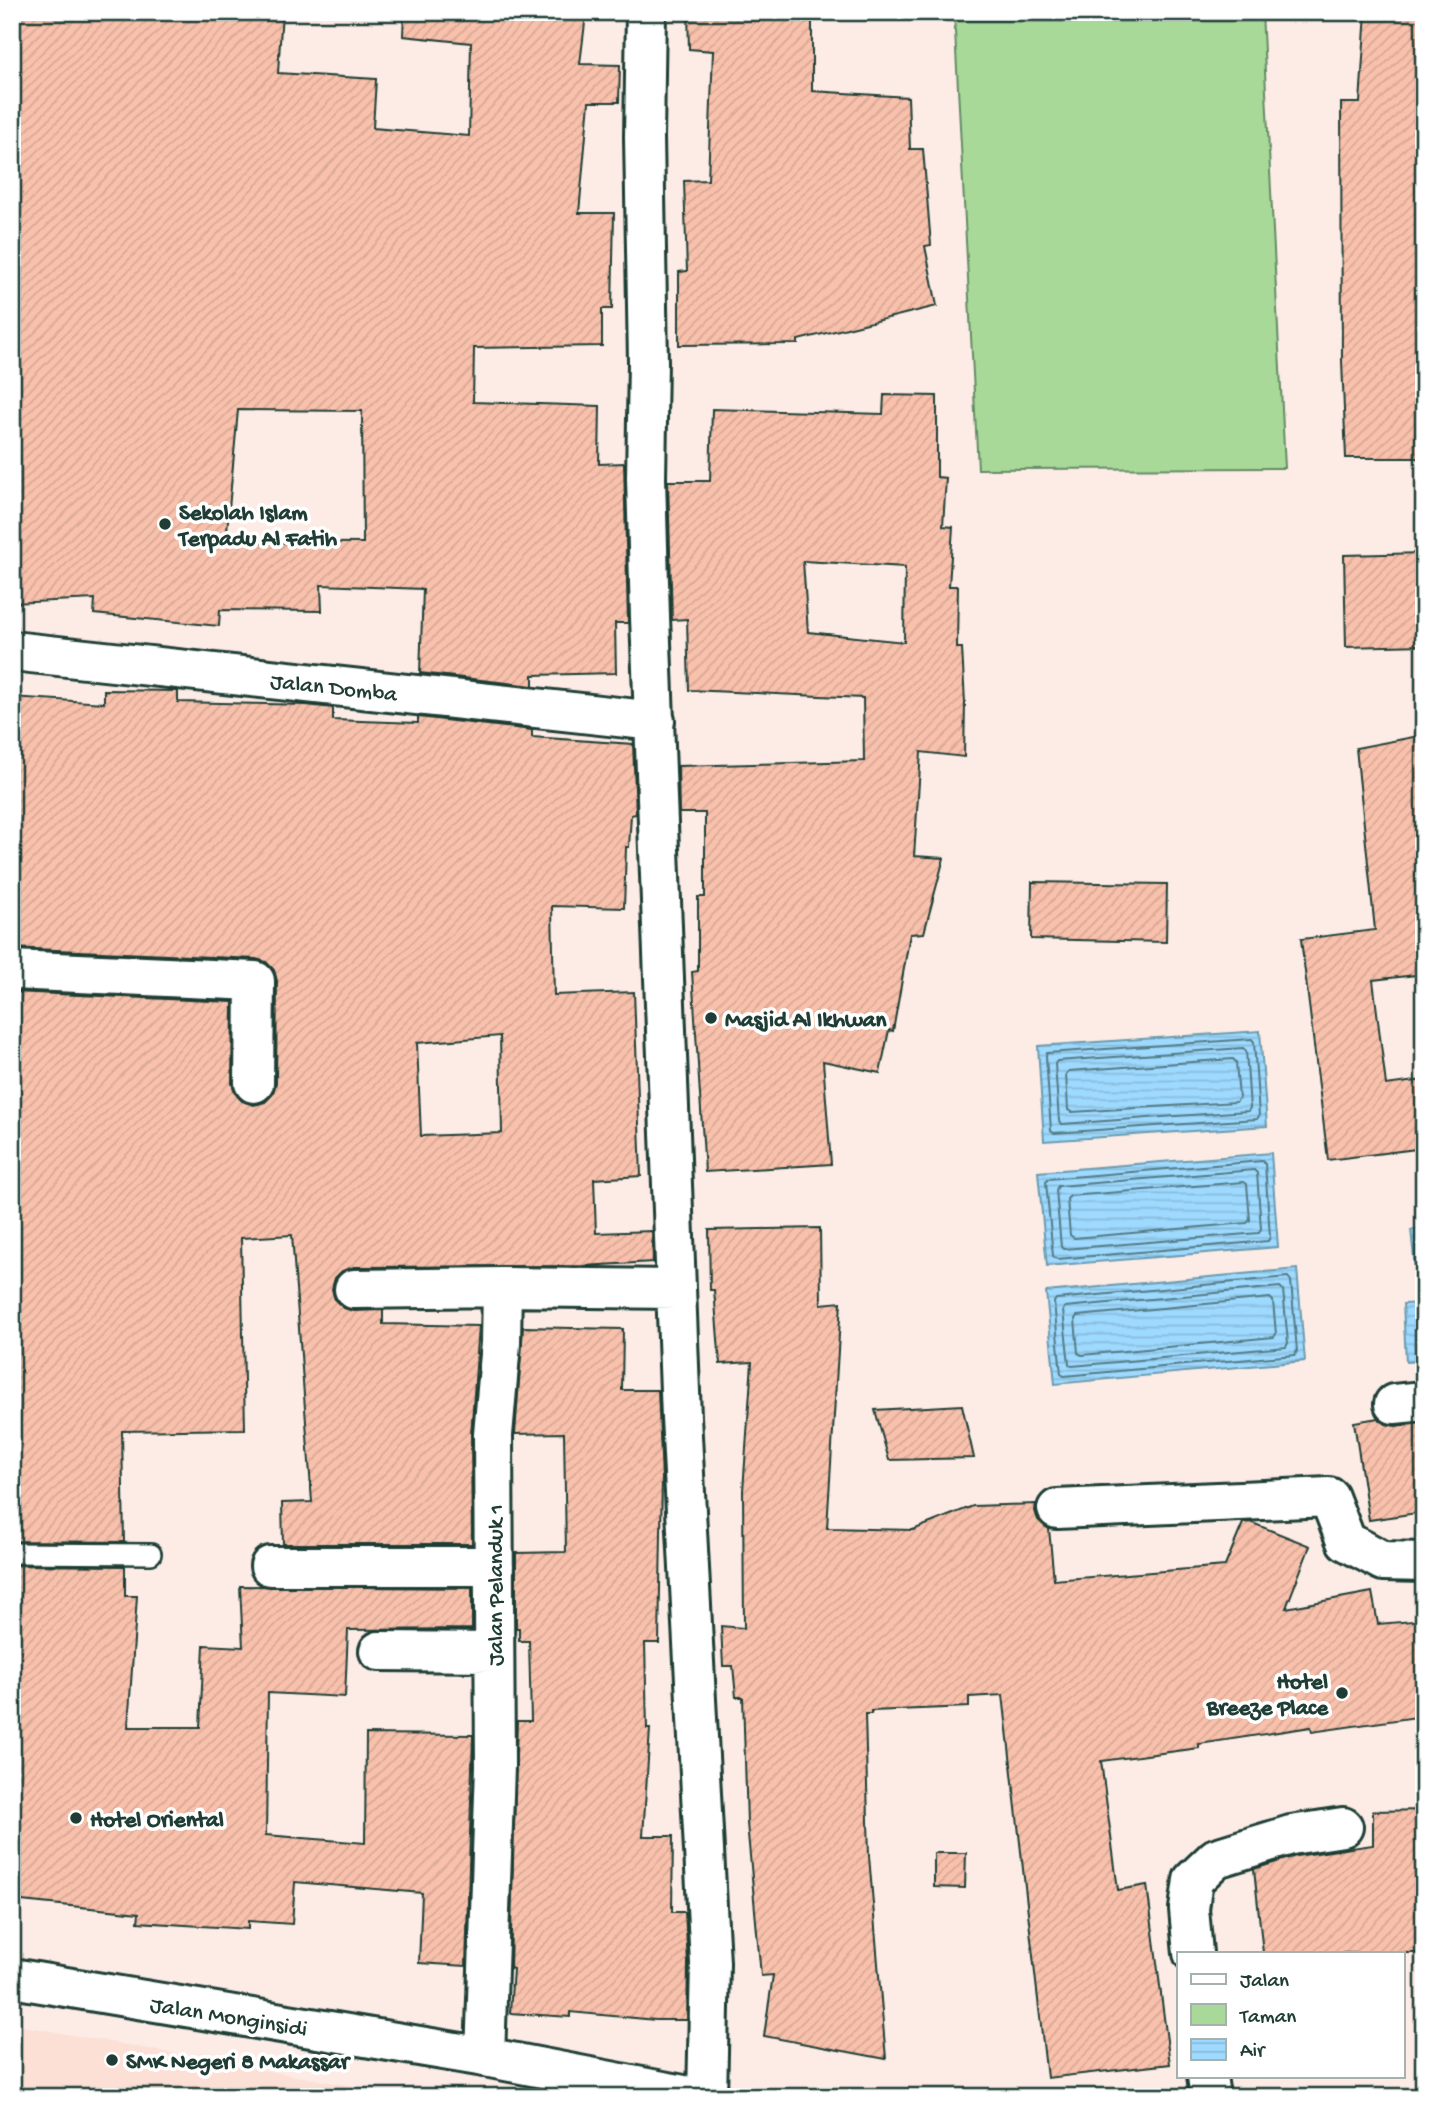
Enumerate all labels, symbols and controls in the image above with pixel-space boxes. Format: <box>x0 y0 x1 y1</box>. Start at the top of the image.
place label: Sekolah Islam Terpadu Al Fatih <box>177 501 338 554</box>
marker: Sekolah Islam Terpadu Al Fatih <box>157 516 173 532</box>
street label: Jalan Domba <box>269 669 400 710</box>
place label: Masjid Al Ikhwan <box>725 1008 888 1035</box>
marker: Masjid Al Ikhwan <box>703 1010 719 1026</box>
street label: Jalan Pelanduk 1 <box>484 1504 511 1666</box>
place label: Hotel Breeze Place <box>1206 1670 1329 1723</box>
marker: Hotel Breeze Place <box>1334 1685 1350 1701</box>
place label: Hotel Oriental <box>90 1808 224 1835</box>
marker: Hotel Oriental <box>68 1810 84 1826</box>
legend <box>1177 1952 1404 2078</box>
text: Jalan <box>1240 1970 1289 1995</box>
street label: Jalan Monginsidi <box>148 1993 309 2044</box>
text: Taman <box>1239 2006 1296 2031</box>
text: Air <box>1240 2040 1266 2065</box>
place label: SMK Negeri 8 Makassar <box>126 2050 352 2077</box>
marker: SMK Negeri 8 Makassar <box>104 2052 120 2068</box>

